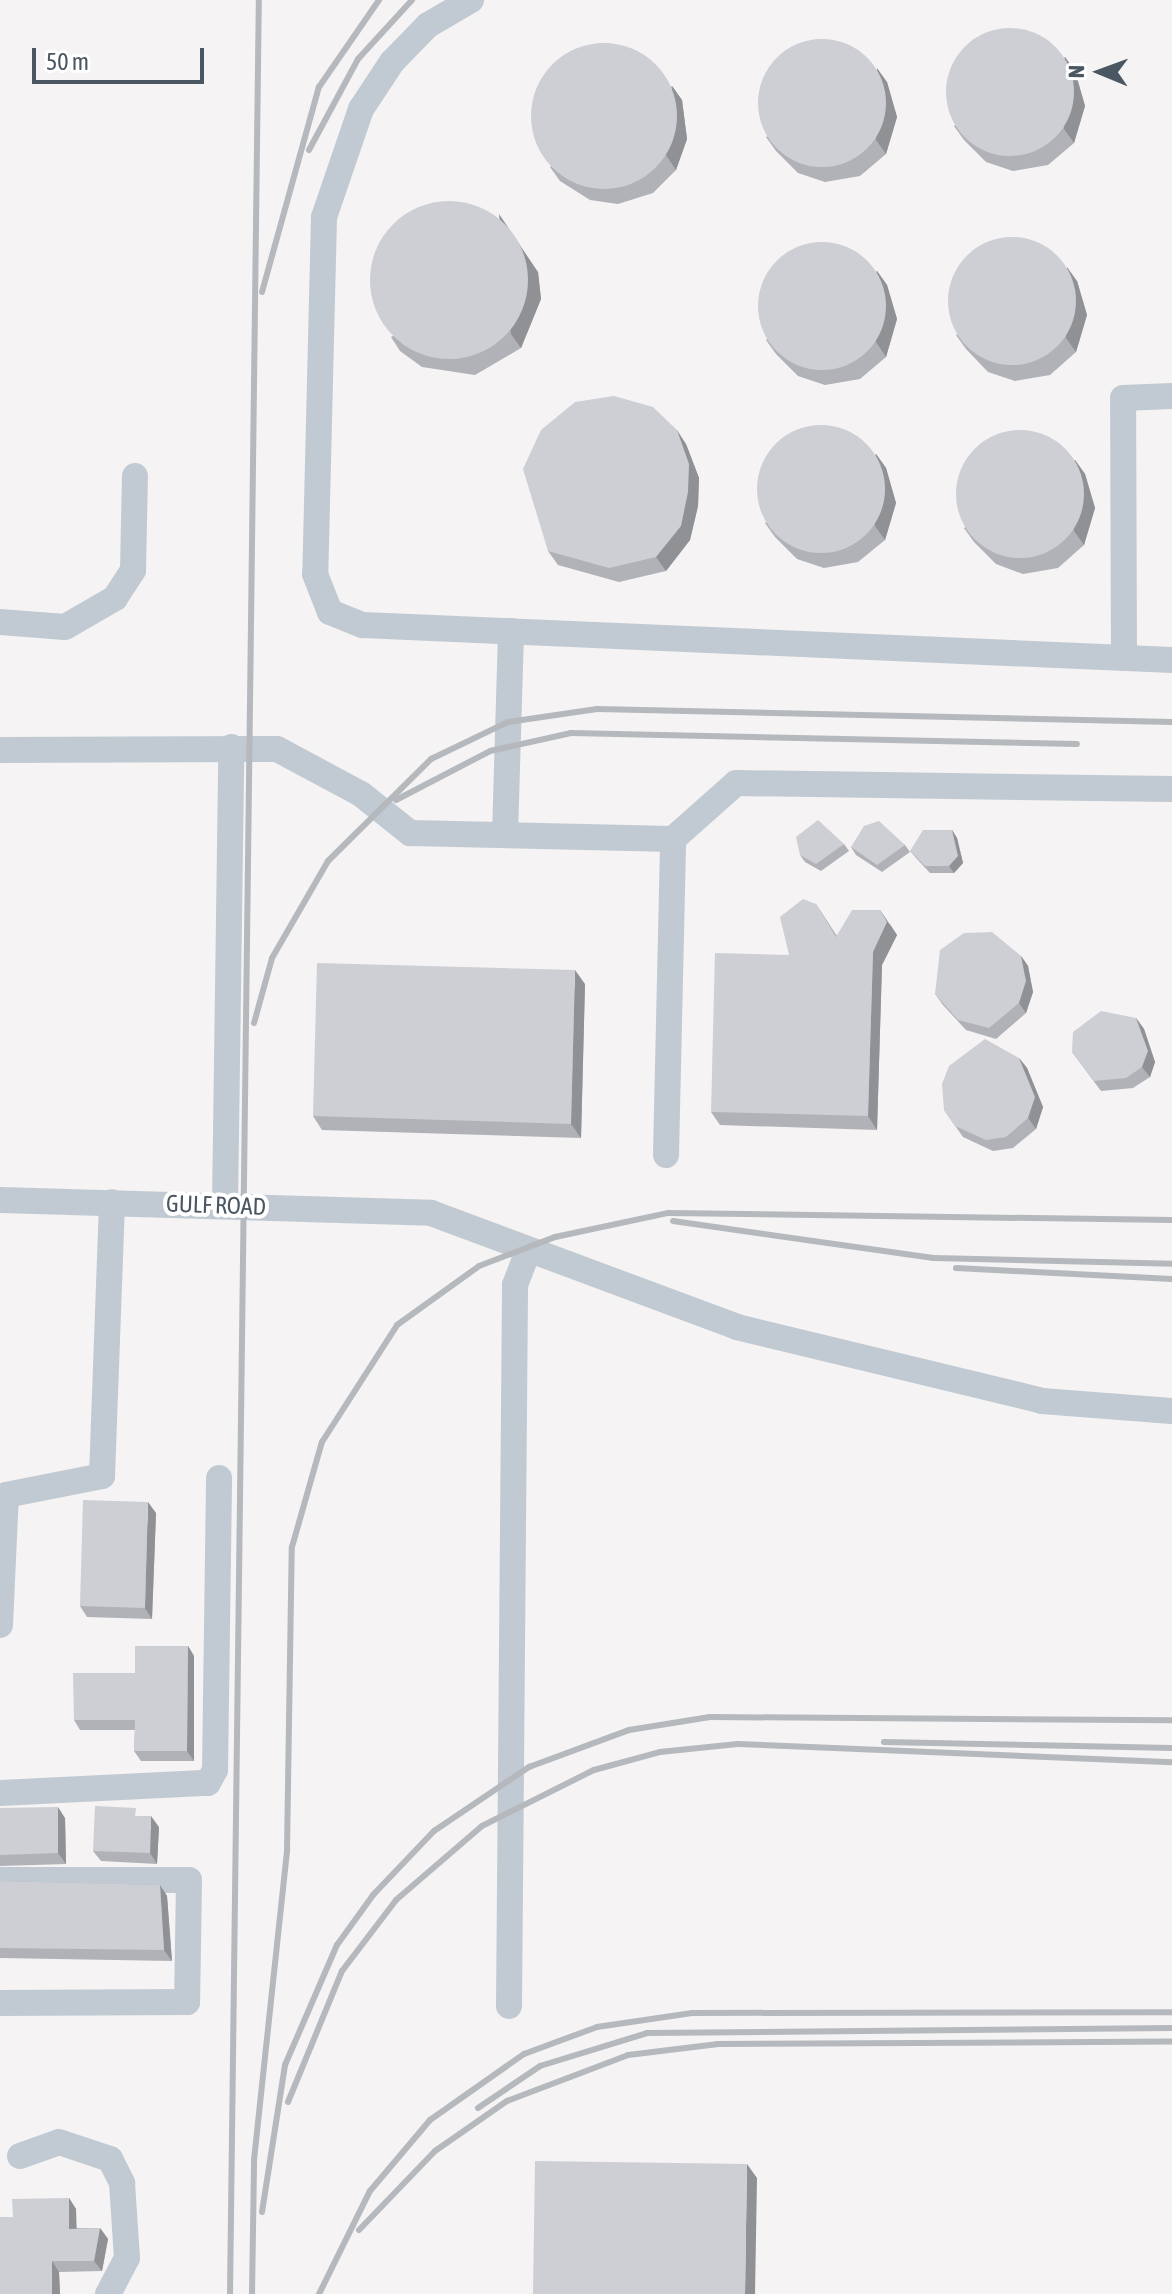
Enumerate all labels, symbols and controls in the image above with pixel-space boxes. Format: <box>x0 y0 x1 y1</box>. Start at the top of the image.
scale bar <box>36 32 208 82</box>
north arrow <box>1060 32 1140 112</box>
text: 50 m <box>46 48 89 75</box>
text: N <box>1063 65 1089 78</box>
street label: GULF ROAD <box>165 1189 267 1221</box>

